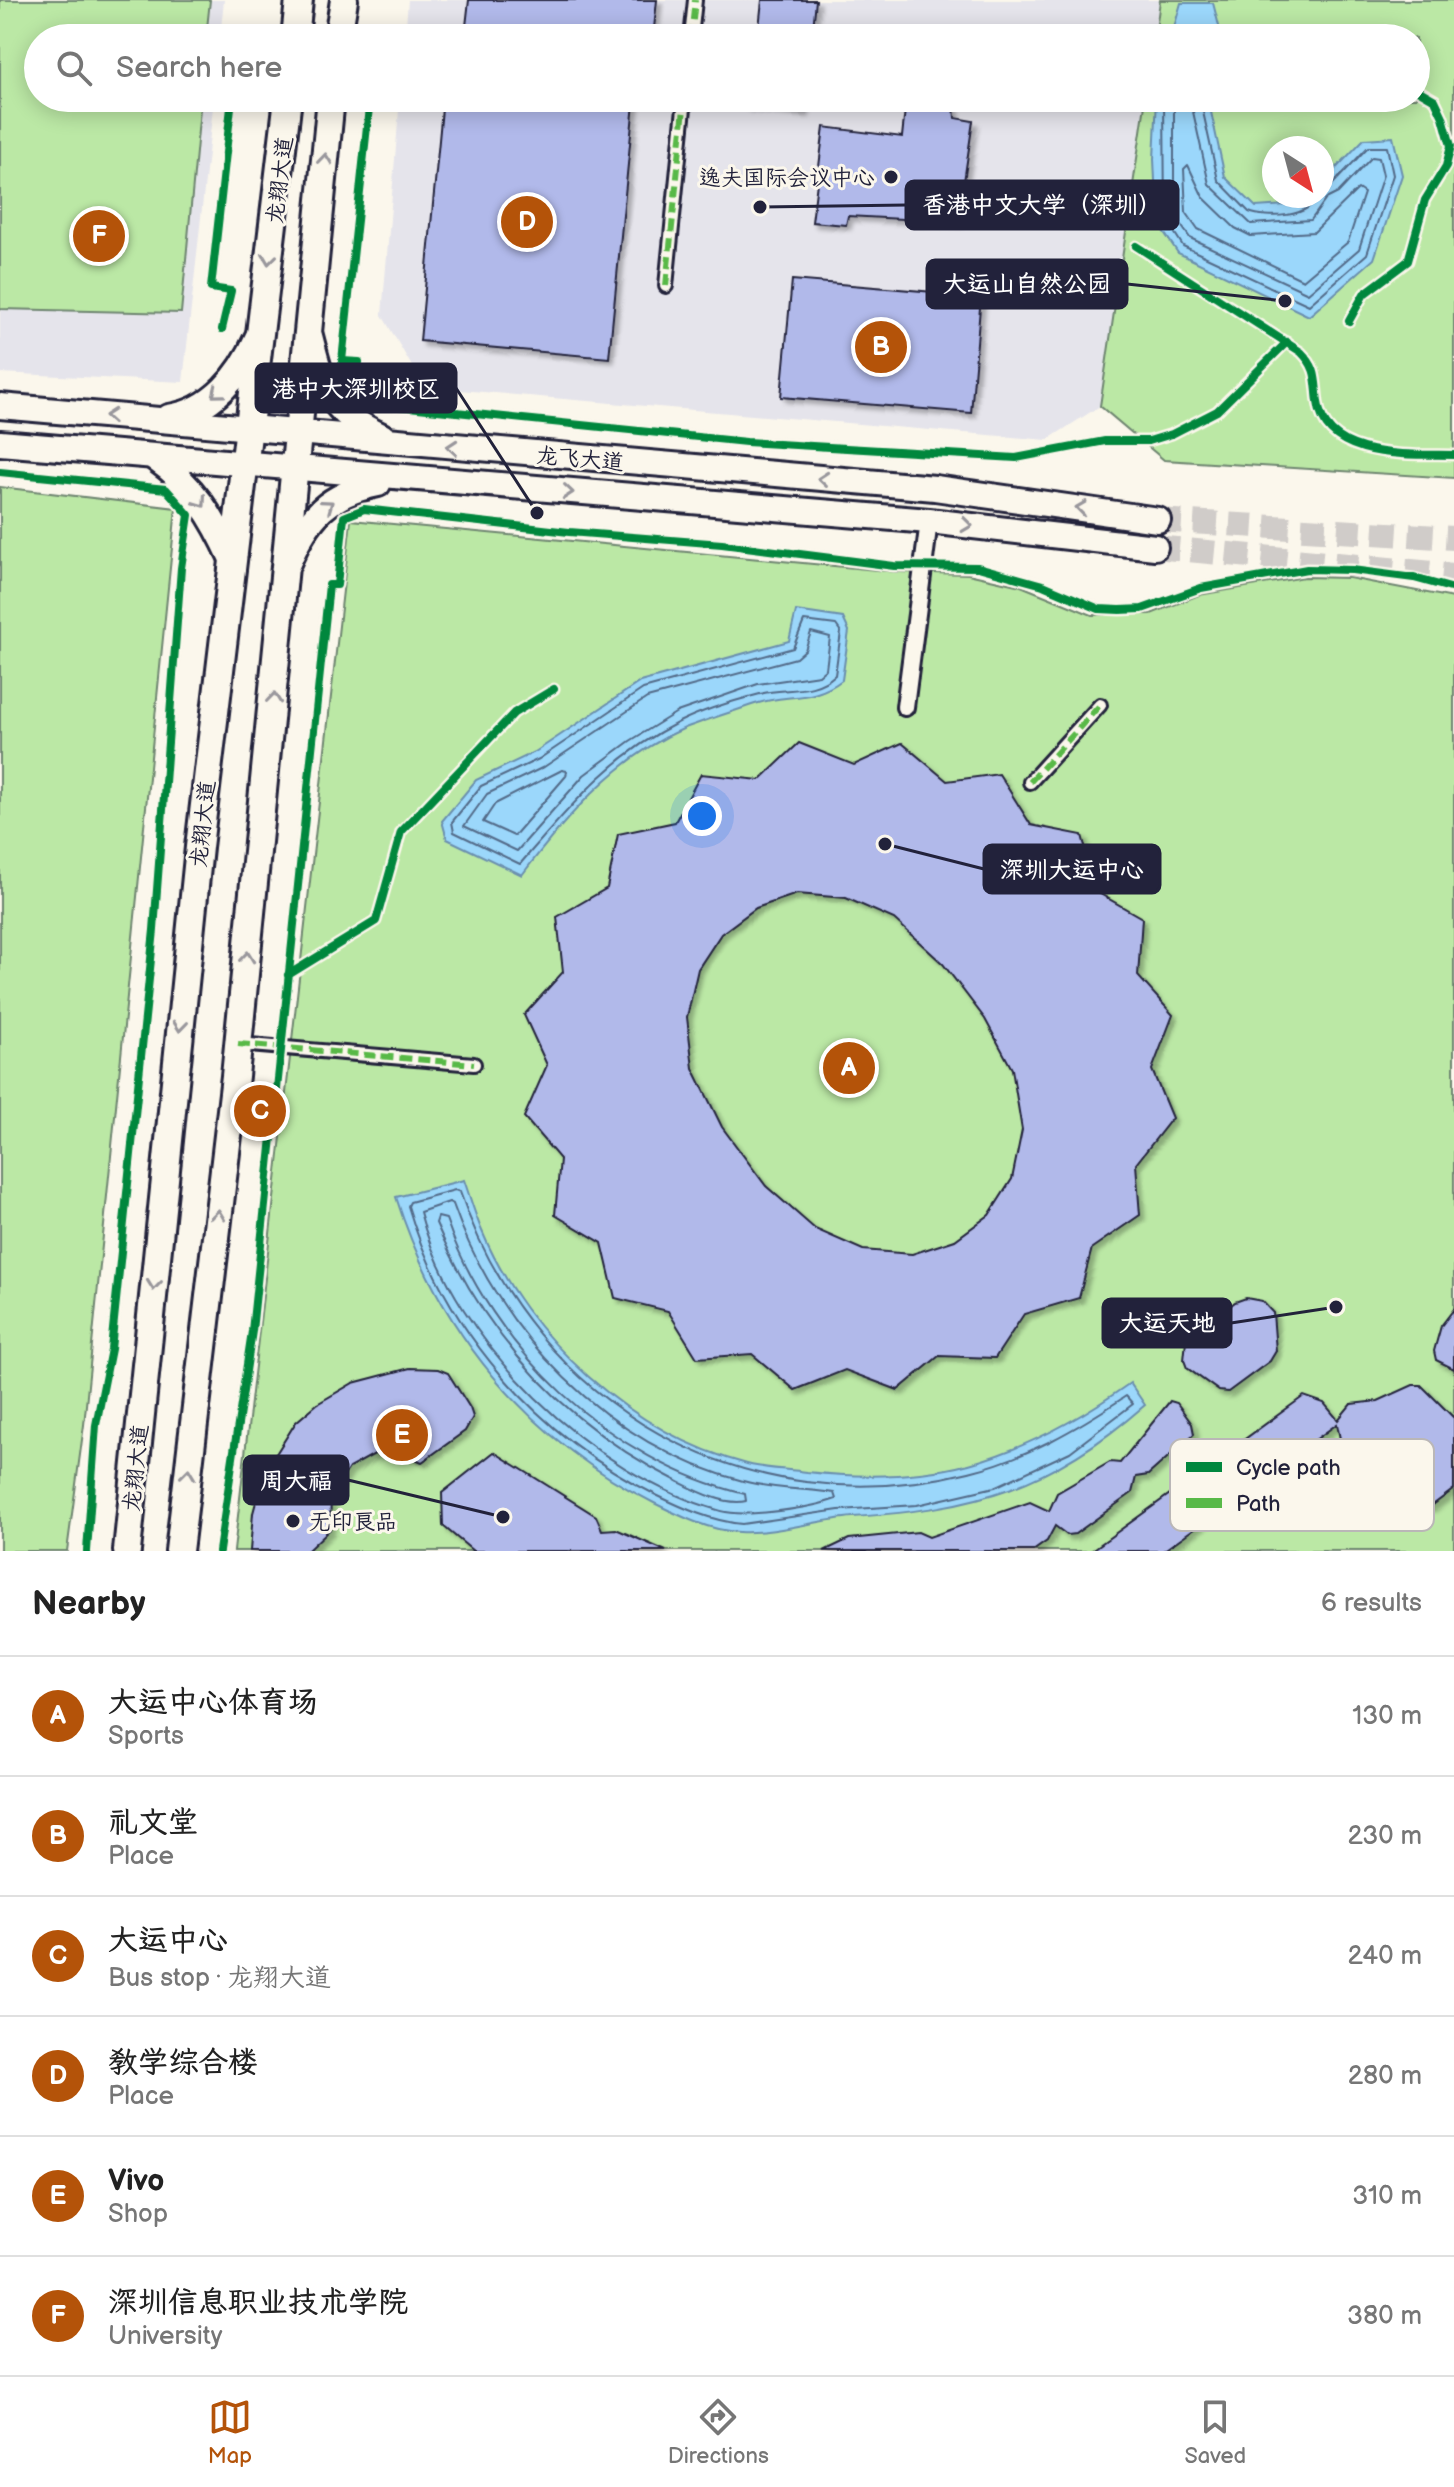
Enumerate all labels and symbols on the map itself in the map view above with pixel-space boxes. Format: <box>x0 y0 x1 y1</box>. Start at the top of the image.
street label: 龙翔大道 <box>262 135 299 226</box>
north arrow <box>1262 136 1334 208</box>
one-way arrow <box>317 153 334 166</box>
place label: 逸夫国际会议中心 <box>699 165 875 192</box>
marker: 逸夫国际会议中心 <box>882 168 900 186</box>
callout: 香港中文大学（深圳） <box>906 181 1178 229</box>
text: 香港中文大学（深圳） <box>922 191 1162 220</box>
pin: D <box>501 192 553 252</box>
pin: F <box>73 206 125 266</box>
one-way arrow <box>261 252 278 266</box>
callout: 大运山自然公园 <box>927 260 1127 308</box>
text: 大运山自然公园 <box>943 270 1111 299</box>
pin: B <box>855 317 907 377</box>
callout: 港中大深圳校区 <box>256 364 456 412</box>
text: 港中大深圳校区 <box>272 375 440 404</box>
one-way arrow <box>212 383 226 398</box>
one-way arrow <box>103 408 116 425</box>
one-way arrow <box>445 439 458 456</box>
street label: 龙飞大道 <box>535 442 625 477</box>
one-way arrow <box>816 471 829 488</box>
one-way arrow <box>562 484 575 501</box>
one-way arrow <box>191 493 206 507</box>
one-way arrow <box>319 500 334 515</box>
one-way arrow <box>1074 500 1088 517</box>
one-way arrow <box>961 517 974 534</box>
one-way arrow <box>265 691 282 704</box>
street label: 龙翔大道 <box>185 779 222 869</box>
your location <box>682 796 722 836</box>
callout: 深圳大运中心 <box>984 845 1160 893</box>
text: 深圳大运中心 <box>1000 856 1144 885</box>
one-way arrow <box>238 950 255 963</box>
one-way arrow <box>172 1020 189 1033</box>
pin: A <box>823 1038 875 1098</box>
pin: C <box>234 1081 286 1141</box>
one-way arrow <box>210 1208 227 1221</box>
one-way arrow <box>145 1279 162 1292</box>
callout: 大运天地 <box>1103 1299 1231 1347</box>
text: 大运天地 <box>1119 1309 1215 1338</box>
pin: E <box>376 1405 428 1465</box>
street label: 龙翔大道 <box>118 1423 155 1513</box>
legend <box>1170 1439 1434 1531</box>
text: Cycle path <box>1236 1455 1341 1482</box>
callout: 周大福 <box>244 1456 348 1504</box>
one-way arrow <box>179 1467 196 1480</box>
text: 周大福 <box>260 1467 332 1496</box>
text: Path <box>1236 1491 1280 1518</box>
place label: 无印良品 <box>309 1509 397 1536</box>
marker: 无印良品 <box>284 1512 302 1530</box>

